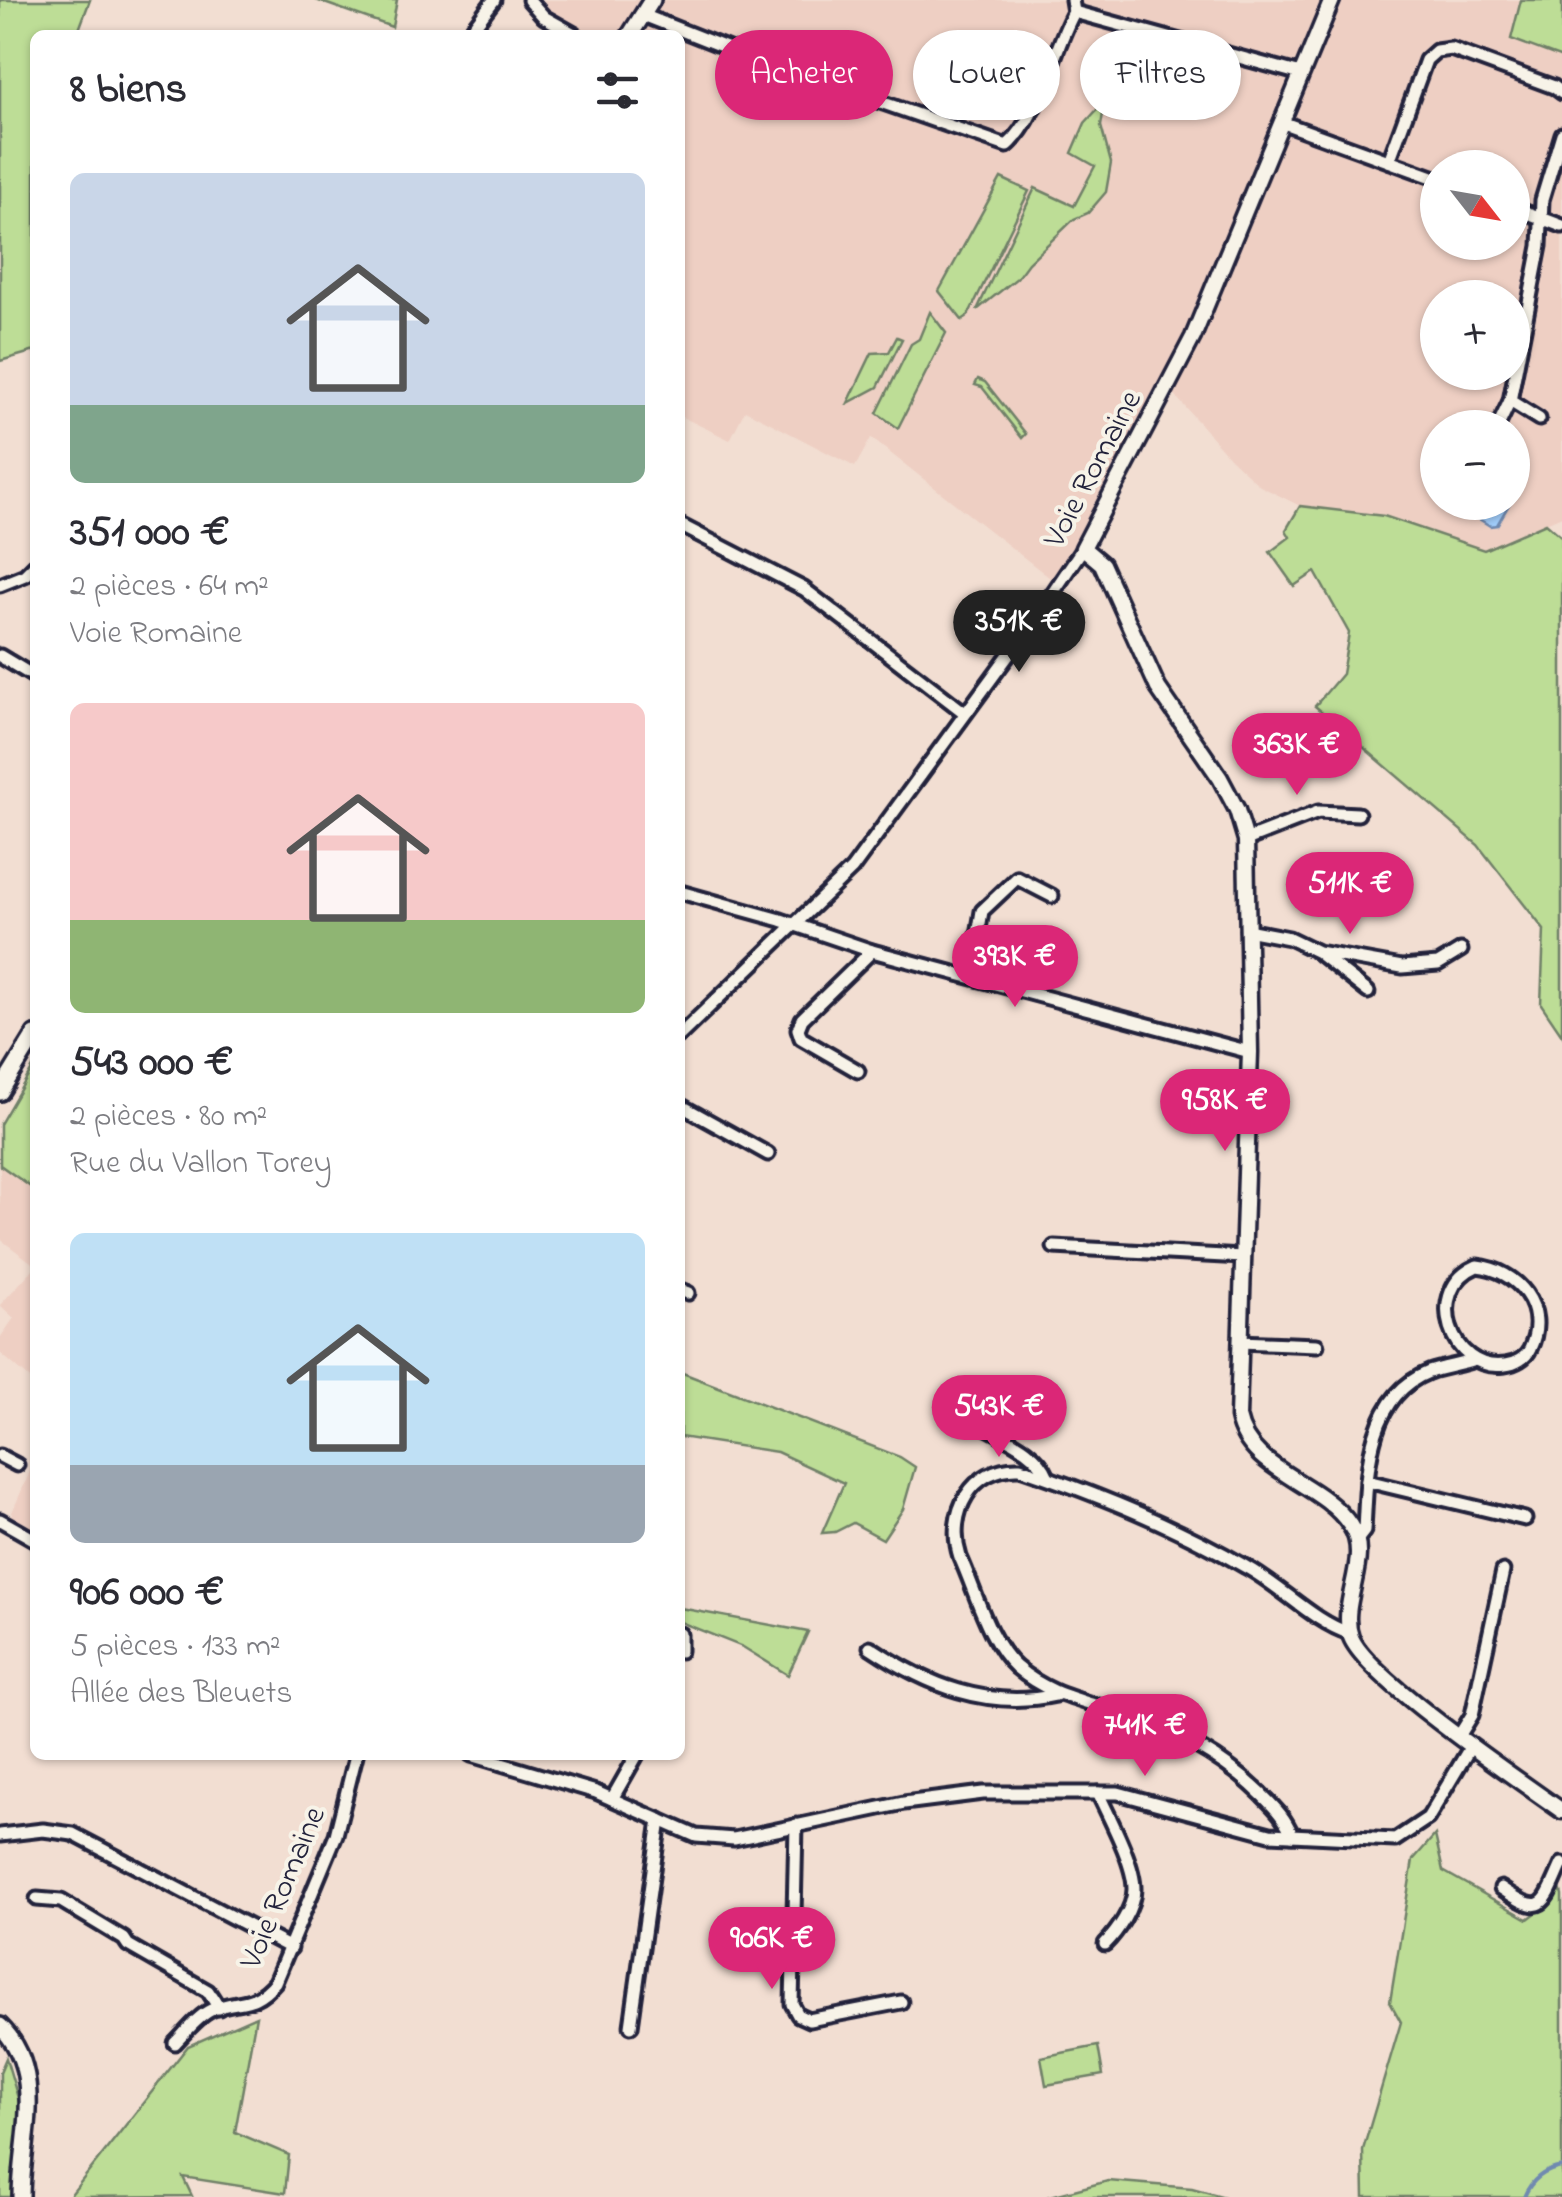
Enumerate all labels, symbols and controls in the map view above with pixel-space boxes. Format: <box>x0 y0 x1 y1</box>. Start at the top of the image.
chip: Acheter <box>715 30 893 120</box>
chip: Louer <box>913 30 1060 120</box>
chip: Filtres <box>1080 30 1241 120</box>
text: 8 biens <box>70 60 187 121</box>
icon: filters <box>590 63 645 118</box>
north arrow <box>1420 150 1530 260</box>
map controls <box>1420 150 1530 520</box>
icon: home <box>268 238 448 418</box>
button: + <box>1420 280 1530 390</box>
street label: Voie Romaine <box>1032 382 1156 558</box>
button: − <box>1420 410 1530 520</box>
text: 351 000 € <box>70 503 229 564</box>
text: 2 pièces · 64 m² <box>70 564 269 611</box>
pin: 351K € <box>938 590 1100 675</box>
text: 351K € <box>975 599 1063 646</box>
text: Voie Romaine <box>70 611 242 658</box>
pin: 363K € <box>1216 713 1378 798</box>
text: 363K € <box>1254 722 1340 769</box>
icon: home <box>268 768 448 948</box>
pin: 511K € <box>1269 852 1431 937</box>
text: 511K € <box>1308 861 1392 908</box>
pin: 393K € <box>934 925 1096 1010</box>
text: 393K € <box>974 934 1056 981</box>
text: 543 000 € <box>70 1033 233 1094</box>
pin: 958K € <box>1144 1069 1306 1154</box>
text: 958K € <box>1182 1078 1268 1125</box>
text: 2 pièces · 80 m² <box>70 1094 267 1141</box>
text: Rue du Vallon Torey <box>70 1141 332 1188</box>
icon: home <box>268 1298 448 1478</box>
pin: 543K € <box>918 1375 1080 1460</box>
text: 543K € <box>954 1384 1044 1431</box>
text: 906 000 € <box>70 1563 224 1624</box>
text: 5 pièces · 133 m² <box>70 1624 280 1671</box>
text: Allée des Bleuets <box>70 1671 293 1718</box>
pin: 741K € <box>1064 1694 1226 1779</box>
text: 741K € <box>1104 1703 1186 1750</box>
street label: Voie Romaine <box>229 1799 340 1978</box>
pin: 906K € <box>691 1907 853 1992</box>
text: 906K € <box>730 1916 814 1963</box>

